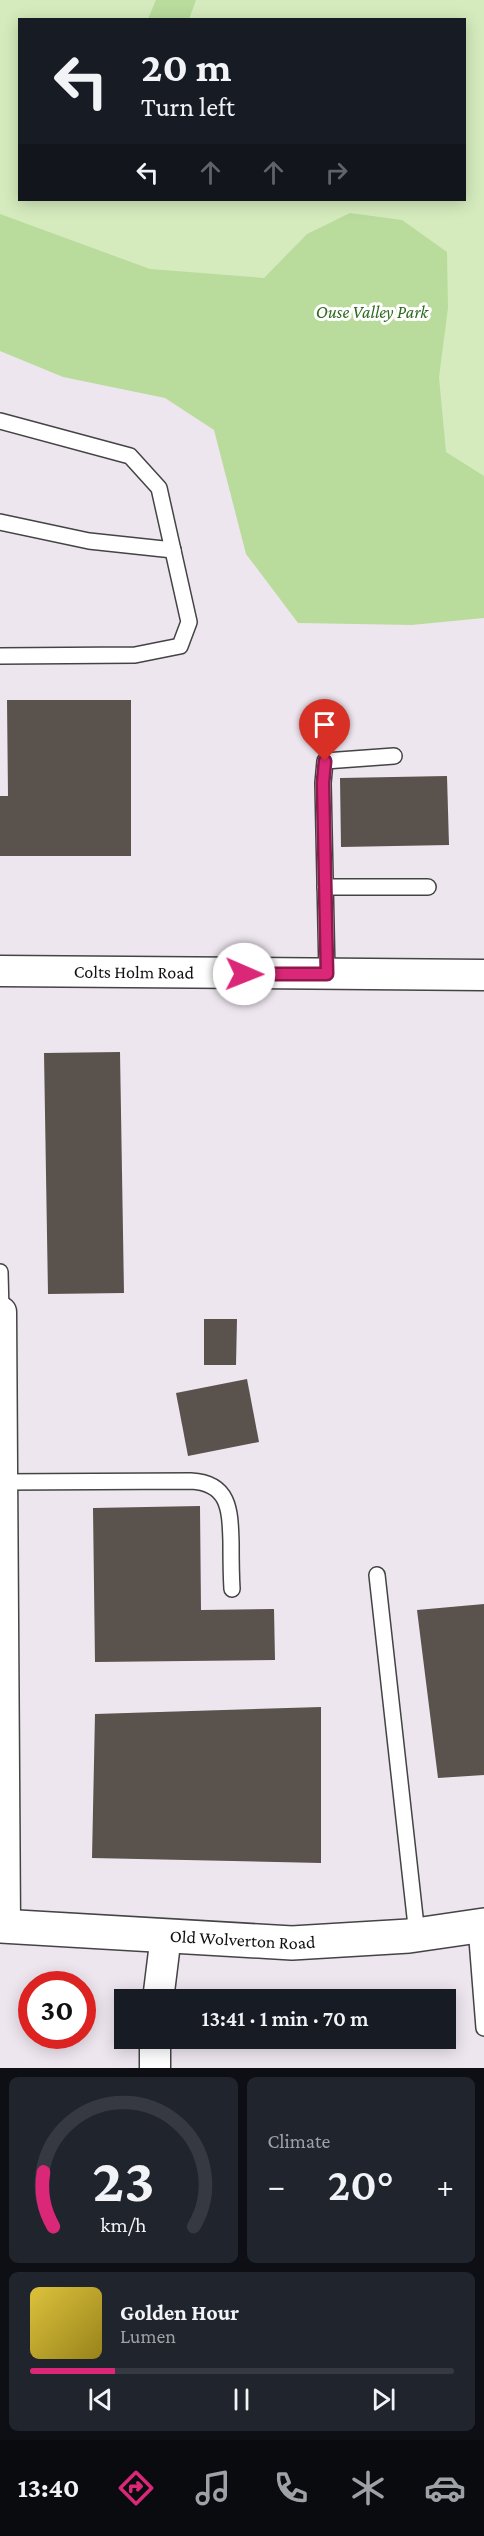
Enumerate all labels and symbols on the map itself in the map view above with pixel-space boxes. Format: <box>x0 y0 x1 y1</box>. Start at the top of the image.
park label: Ouse Valley Park <box>316 302 429 322</box>
pin <box>299 699 350 761</box>
position arrow <box>212 942 276 1006</box>
street label: Colts Holm Road <box>74 962 195 983</box>
street label: Old Wolverton Road <box>169 1926 317 1953</box>
speed limit sign: 30 <box>18 1971 96 2049</box>

